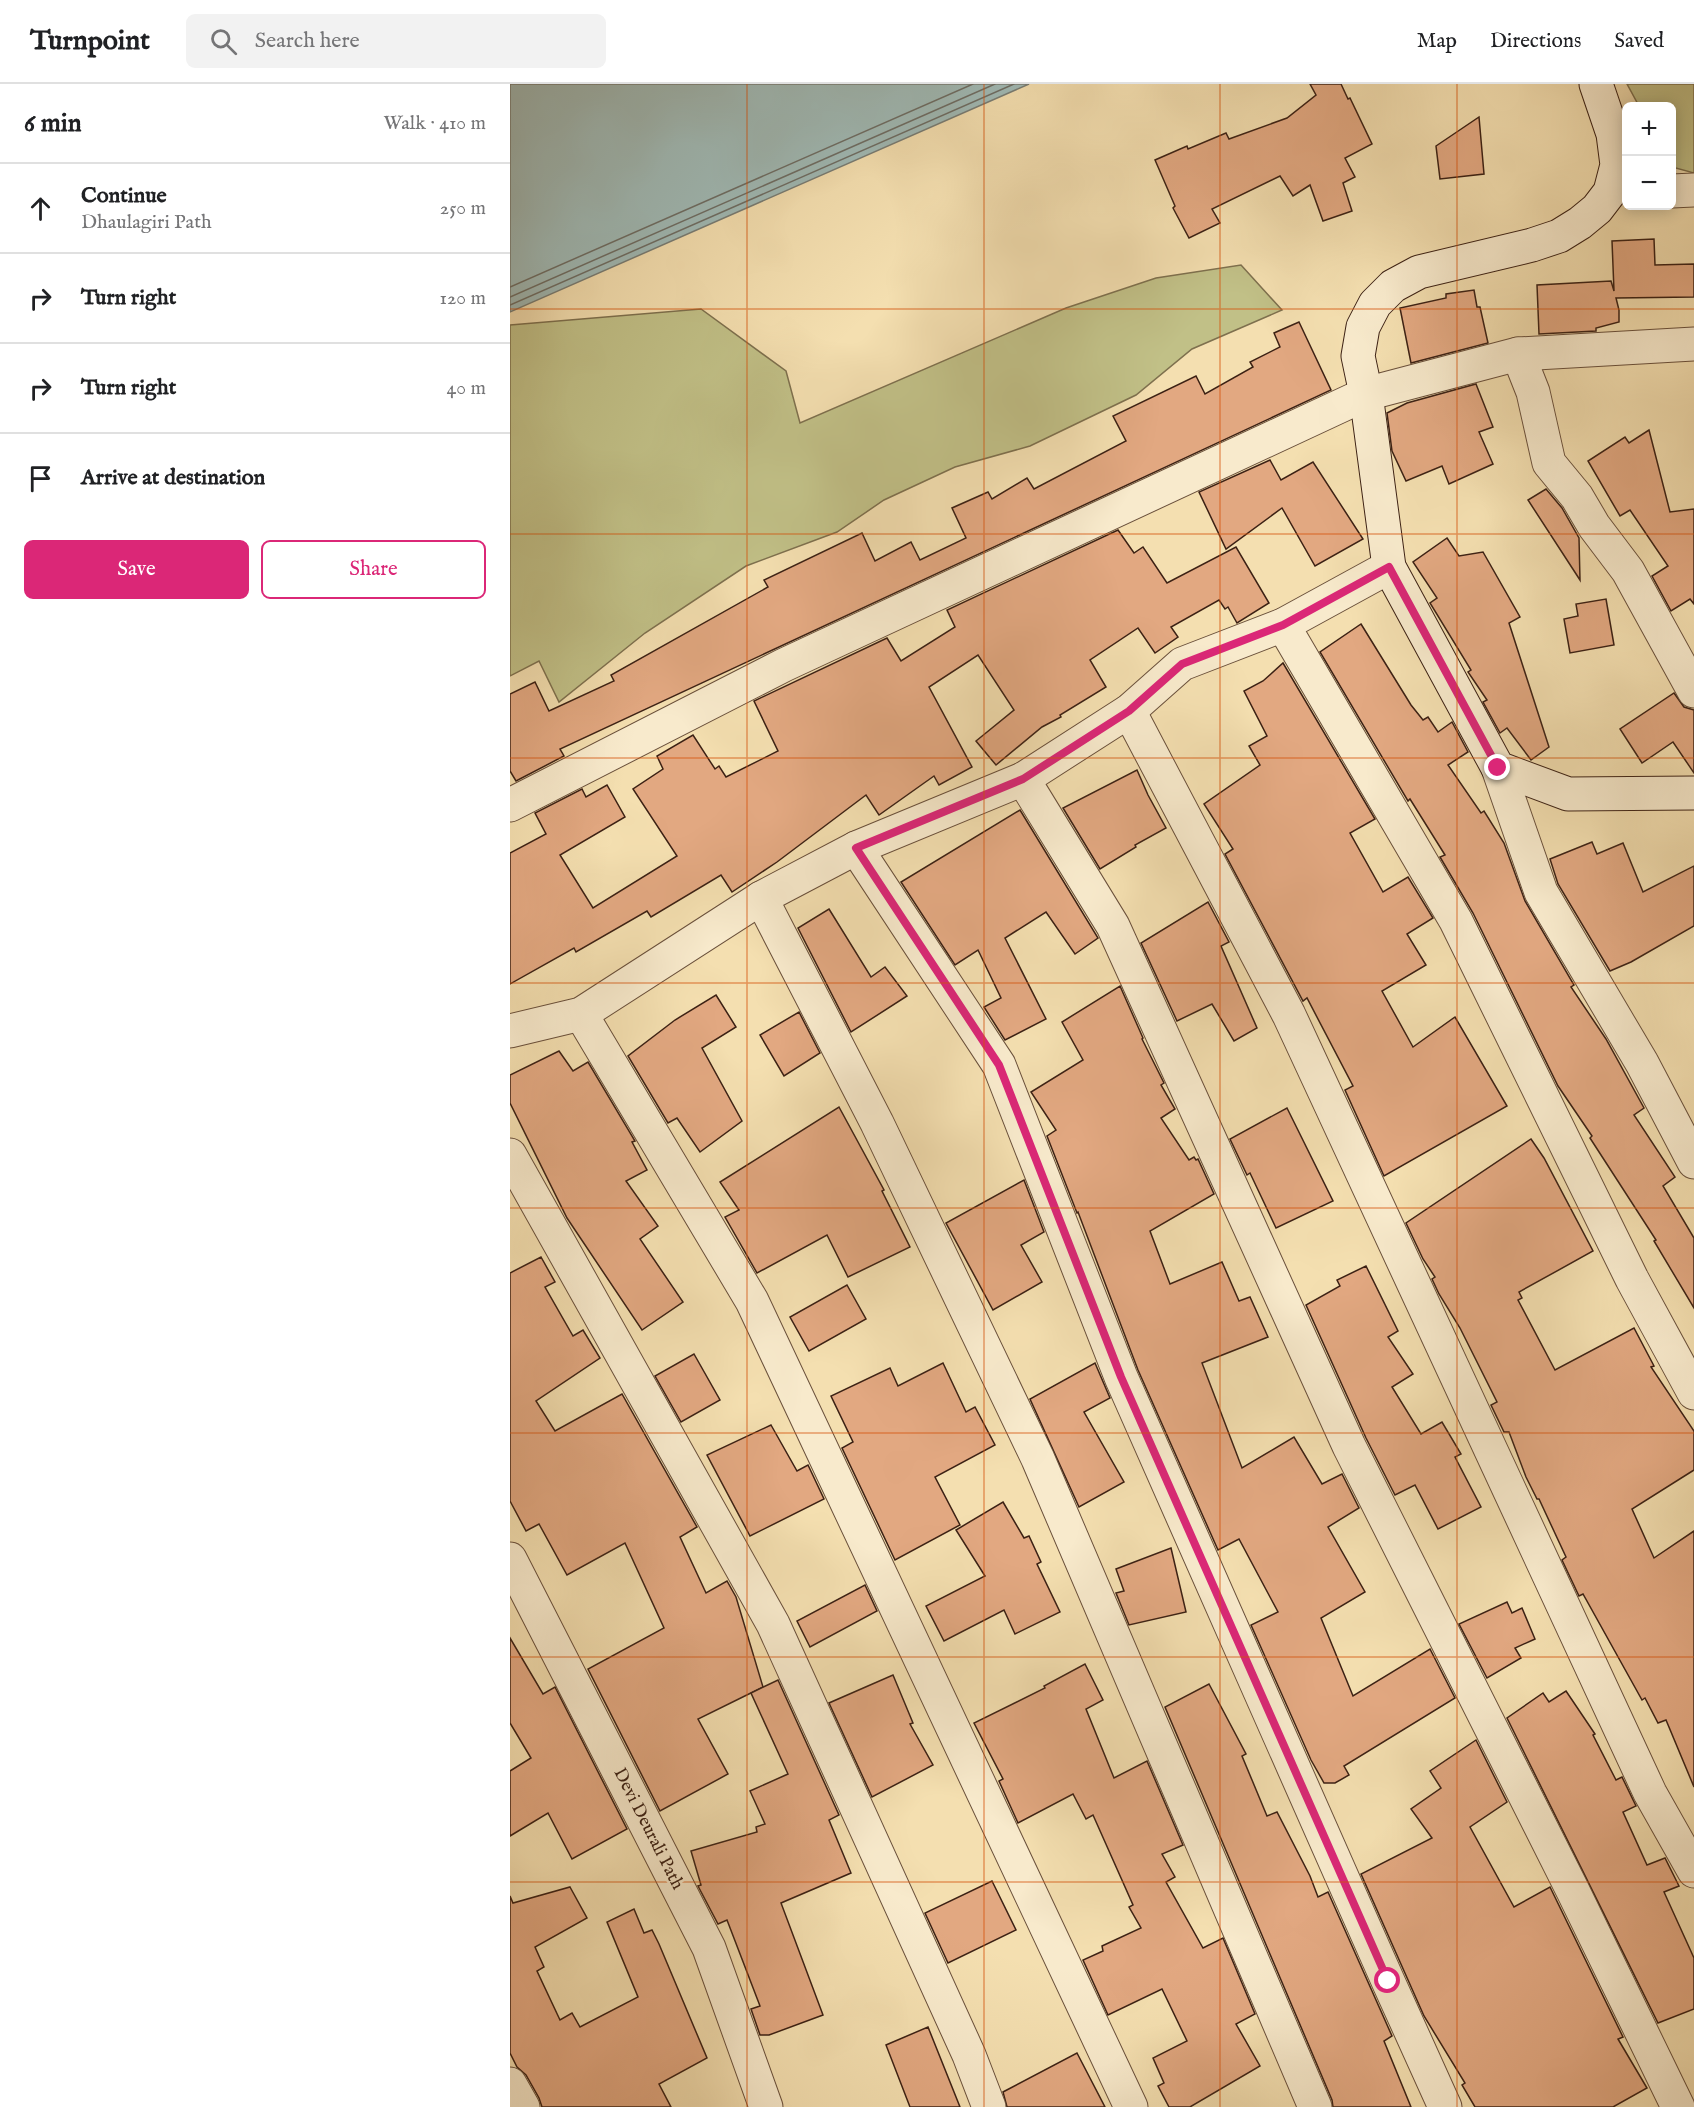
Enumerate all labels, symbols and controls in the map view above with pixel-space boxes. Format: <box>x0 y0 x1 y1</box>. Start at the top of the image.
search box <box>186 14 606 68</box>
text: Turnpoint <box>30 24 150 59</box>
icon: search <box>207 25 240 58</box>
text: Search here <box>255 27 360 55</box>
text: Map <box>1417 28 1457 55</box>
text: Directions <box>1490 28 1581 55</box>
text: Saved <box>1614 28 1664 55</box>
map controls <box>1622 102 1676 210</box>
button: + <box>1622 102 1676 156</box>
text: 6 min <box>24 107 82 140</box>
text: Walk · 410 m <box>383 111 486 136</box>
button: − <box>1622 156 1676 210</box>
text: Continue <box>81 182 167 210</box>
icon: ahead <box>24 192 57 225</box>
text: 250 m <box>440 196 486 221</box>
text: Dhaulagiri Path <box>81 210 212 235</box>
icon: right <box>24 282 57 315</box>
text: Turn right <box>81 284 176 312</box>
text: 120 m <box>440 286 486 311</box>
icon: right <box>24 372 57 405</box>
text: Turn right <box>81 374 176 402</box>
text: 40 m <box>447 376 486 401</box>
icon: arrive <box>24 462 57 495</box>
text: Arrive at destination <box>81 464 265 492</box>
button: Save <box>24 540 249 599</box>
button: Share <box>261 540 486 599</box>
route end <box>1484 754 1510 780</box>
street label: Devi Deurali Path <box>607 1764 689 1894</box>
route start <box>1374 1967 1400 1993</box>

